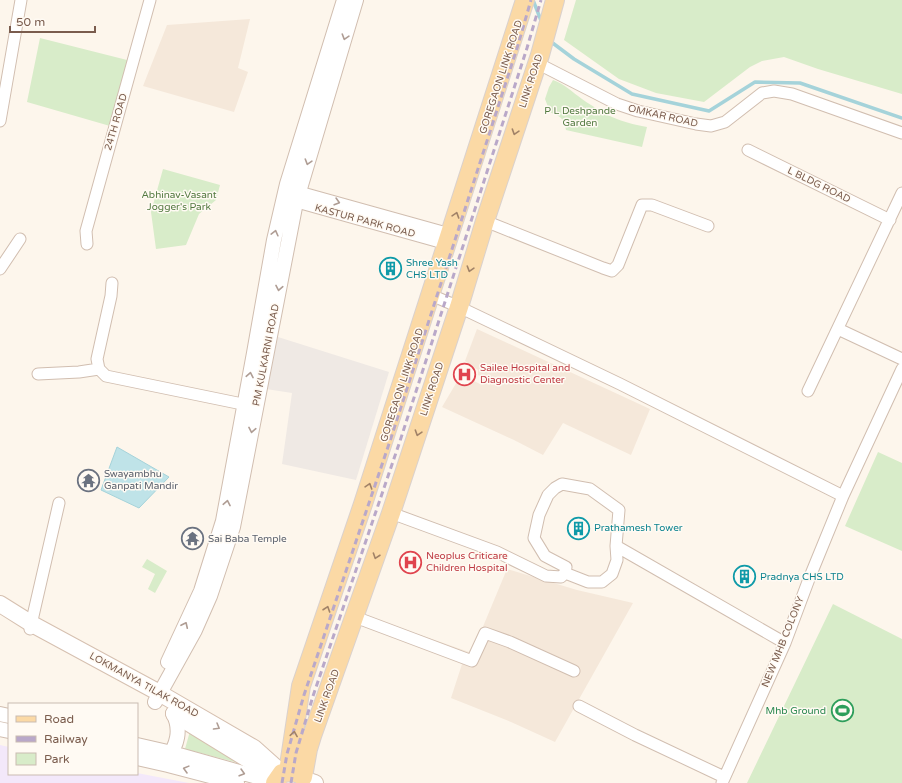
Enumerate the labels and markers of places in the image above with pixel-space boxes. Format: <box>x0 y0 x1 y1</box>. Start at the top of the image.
building icon: Shree Yash CHS LTD <box>378 256 404 282</box>
place label: Shree Yash CHS LTD <box>406 257 458 281</box>
hospital icon: Sailee Hospital and Diagnostic Center <box>451 361 477 387</box>
place label: Sailee Hospital and Diagnostic Center <box>480 362 570 386</box>
temple icon: Swayambhu Ganpati Mandir <box>76 467 102 493</box>
place label: Swayambhu Ganpati Mandir <box>104 468 178 492</box>
building icon: Prathamesh Tower <box>566 515 592 541</box>
place label: Prathamesh Tower <box>594 522 683 534</box>
temple icon: Sai Baba Temple <box>179 526 205 552</box>
place label: Sai Baba Temple <box>208 533 287 545</box>
hospital icon: Neoplus Criticare Children Hospital <box>397 549 423 575</box>
place label: Neoplus Criticare Children Hospital <box>426 550 508 574</box>
building icon: Pradnya CHS LTD <box>731 564 757 590</box>
place label: Pradnya CHS LTD <box>760 571 844 583</box>
sports icon: Mhb Ground <box>829 698 855 724</box>
place label: Mhb Ground <box>766 705 826 717</box>

